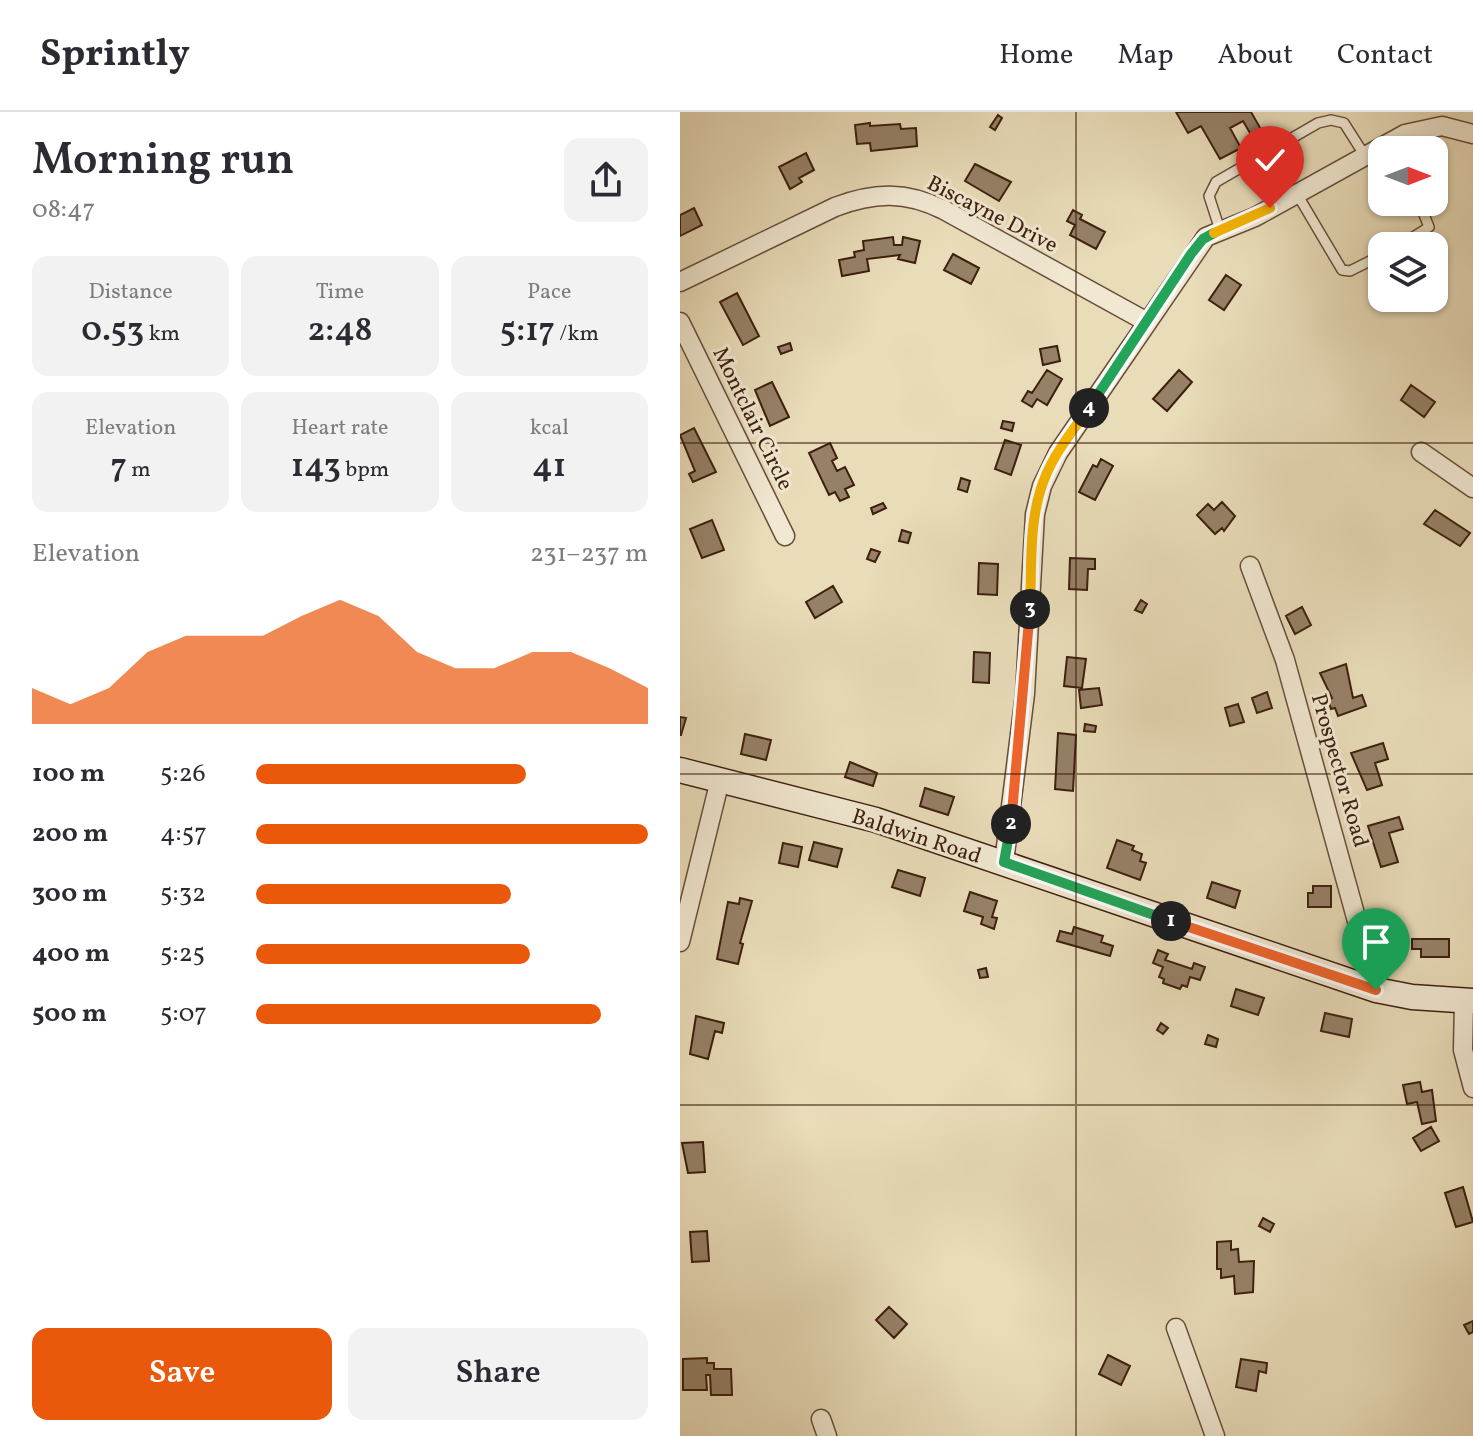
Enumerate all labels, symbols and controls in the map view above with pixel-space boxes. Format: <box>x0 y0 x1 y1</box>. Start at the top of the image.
text: Sprintly <box>40 29 190 82</box>
text: Home <box>999 36 1073 75</box>
text: Map <box>1117 36 1173 75</box>
text: About <box>1217 36 1293 75</box>
text: Contact <box>1337 36 1433 75</box>
pin <box>1236 126 1304 208</box>
text: Morning run <box>32 131 294 192</box>
north arrow <box>1368 136 1448 216</box>
map controls <box>1368 136 1448 312</box>
button: share <box>564 138 648 222</box>
icon: check <box>1248 138 1292 182</box>
street label: Biscayne Drive <box>921 169 1063 262</box>
text: 08:47 <box>32 192 95 228</box>
button: layers <box>1368 232 1448 312</box>
text: Distance <box>89 277 173 308</box>
text: Time <box>316 277 364 308</box>
text: Pace <box>527 277 571 308</box>
text: 0.53 <box>81 308 144 355</box>
text: 2:48 <box>307 308 372 355</box>
text: 5:17 <box>500 308 555 355</box>
text: km <box>144 319 180 350</box>
text: /km <box>555 319 599 350</box>
street label: Montclair Circle <box>704 342 800 496</box>
pin: 4 <box>1069 388 1109 428</box>
text: 4 <box>1082 392 1096 423</box>
text: Elevation <box>85 413 176 444</box>
text: Heart rate <box>291 413 389 444</box>
text: kcal <box>530 413 569 444</box>
text: 7 <box>111 444 127 491</box>
text: 143 <box>291 444 341 491</box>
text: 41 <box>532 444 566 491</box>
text: m <box>127 455 151 486</box>
text: bpm <box>341 455 389 486</box>
text: Elevation <box>32 536 140 572</box>
text: 231–237 m <box>530 536 648 572</box>
pin: 3 <box>1010 589 1050 629</box>
text: 3 <box>1024 593 1036 624</box>
street label: Prospector Road <box>1302 690 1375 851</box>
text: 100 m <box>32 756 105 792</box>
text: 5:26 <box>160 756 206 792</box>
street label: Baldwin Road <box>847 802 985 873</box>
pin: 2 <box>991 804 1031 844</box>
text: 2 <box>1005 808 1017 839</box>
text: 200 m <box>32 816 108 852</box>
text: 4:57 <box>160 816 207 852</box>
text: 300 m <box>32 876 108 912</box>
text: 5:32 <box>160 876 206 912</box>
pin: 1 <box>1151 901 1191 941</box>
text: 1 <box>1167 905 1175 936</box>
pin <box>1342 908 1410 990</box>
icon: arrive <box>1354 920 1398 964</box>
text: 400 m <box>32 936 110 972</box>
text: 5:25 <box>160 936 205 972</box>
text: 500 m <box>32 996 107 1032</box>
text: 5:07 <box>160 996 207 1032</box>
button: Save <box>32 1328 332 1420</box>
button: Share <box>348 1328 648 1420</box>

